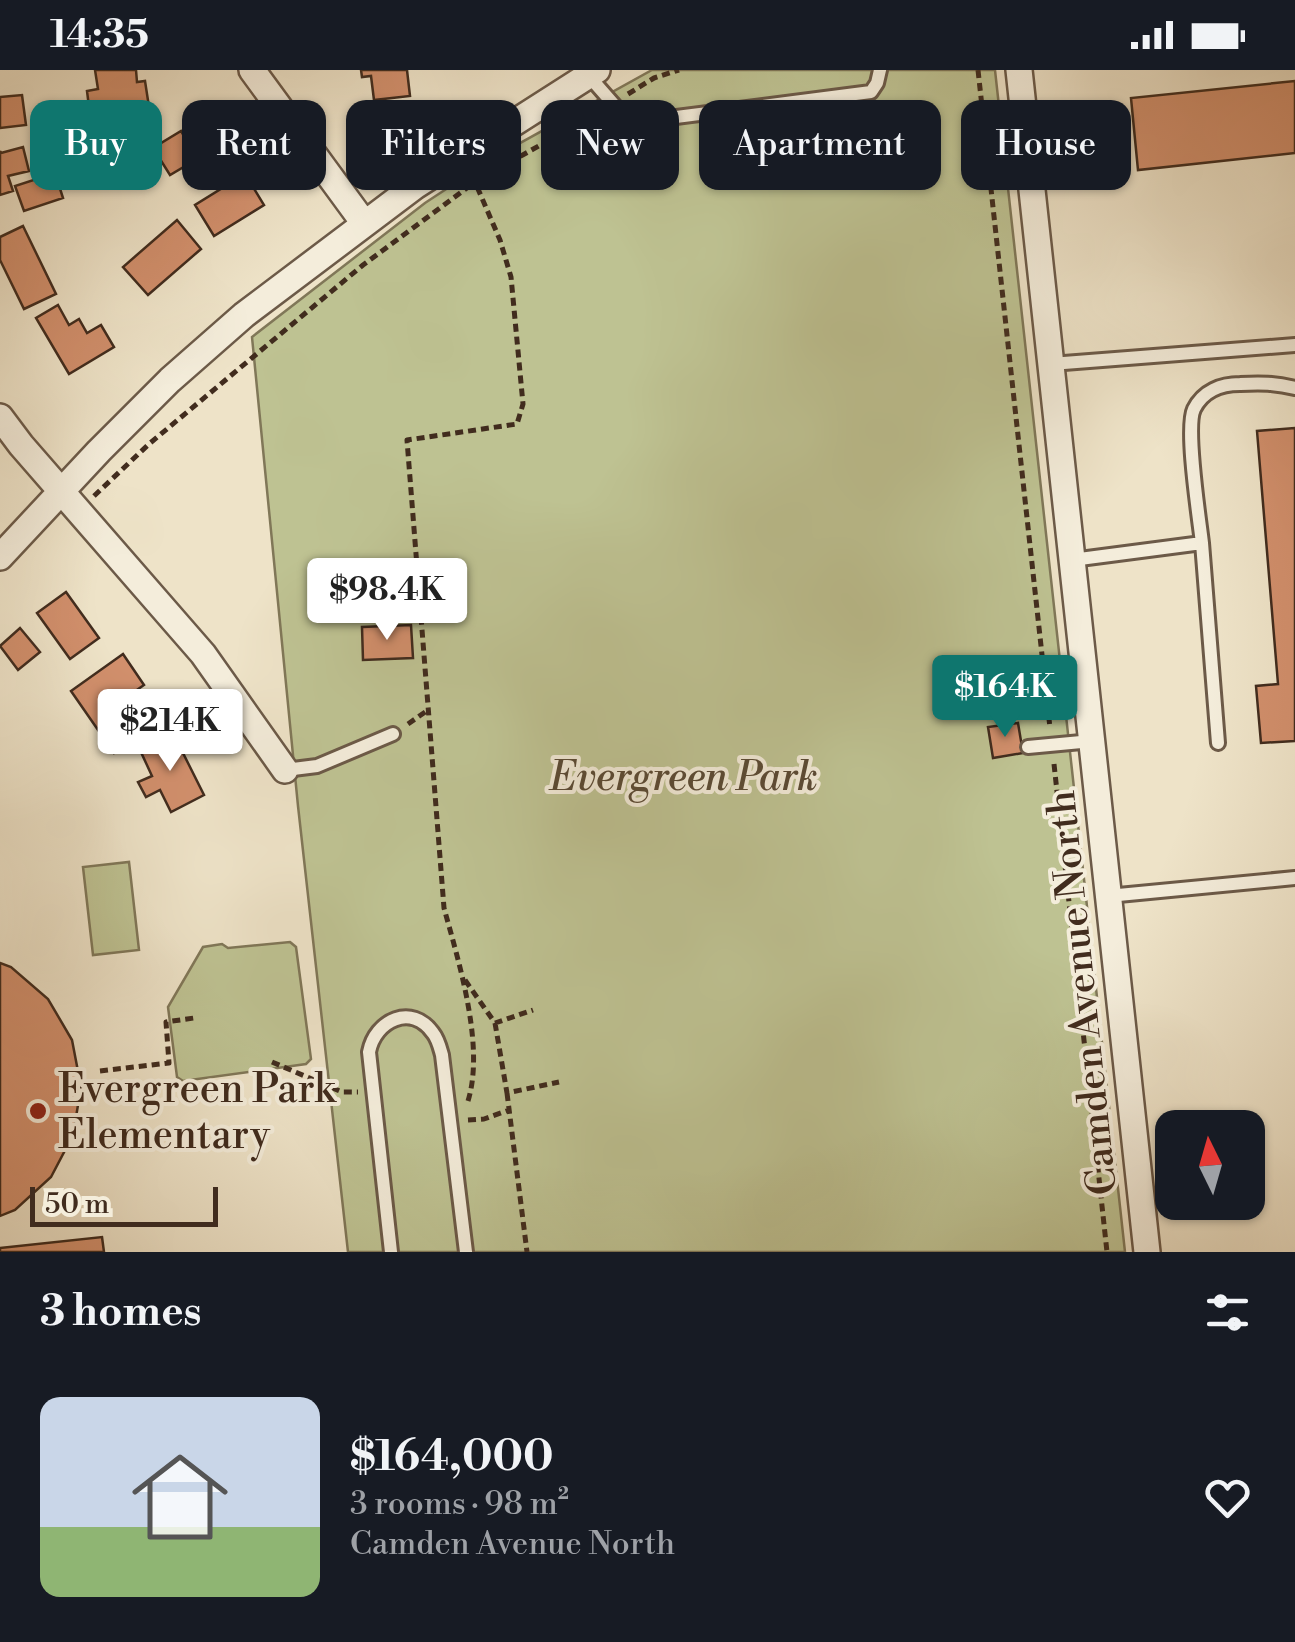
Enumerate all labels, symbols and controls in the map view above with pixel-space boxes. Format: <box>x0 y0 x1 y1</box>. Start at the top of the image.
text: 14:35 <box>50 12 149 59</box>
chip: Buy <box>30 100 162 190</box>
chip: Rent <box>182 100 326 190</box>
chip: Filters <box>346 100 521 190</box>
chip: New <box>541 100 679 190</box>
chip: Apartment <box>699 100 941 190</box>
chip: House <box>961 100 1131 190</box>
pin: $98.4K <box>306 558 468 643</box>
text: $98.4K <box>329 570 445 610</box>
pin: $164K <box>935 655 1075 740</box>
text: $164K <box>954 667 1056 707</box>
pin: $214K <box>100 689 240 774</box>
text: $214K <box>120 701 220 741</box>
park label: Evergreen Park <box>548 753 818 803</box>
street label: Camden Avenue North <box>1037 788 1129 1198</box>
place label: Evergreen Park Elementary <box>58 1065 337 1162</box>
marker: Evergreen Park Elementary <box>27 1100 49 1122</box>
north arrow <box>1155 1110 1265 1220</box>
map controls <box>1155 1110 1265 1220</box>
scale bar <box>30 1182 218 1226</box>
text: 50 m <box>45 1187 109 1222</box>
icon: filters <box>1200 1285 1255 1340</box>
text: 3 homes <box>40 1286 202 1339</box>
text: $164,000 <box>350 1431 554 1484</box>
icon: home <box>120 1437 240 1557</box>
icon: heart <box>1200 1470 1255 1525</box>
text: 3 rooms · 98 m² <box>350 1484 569 1524</box>
text: Camden Avenue North <box>350 1524 675 1564</box>

